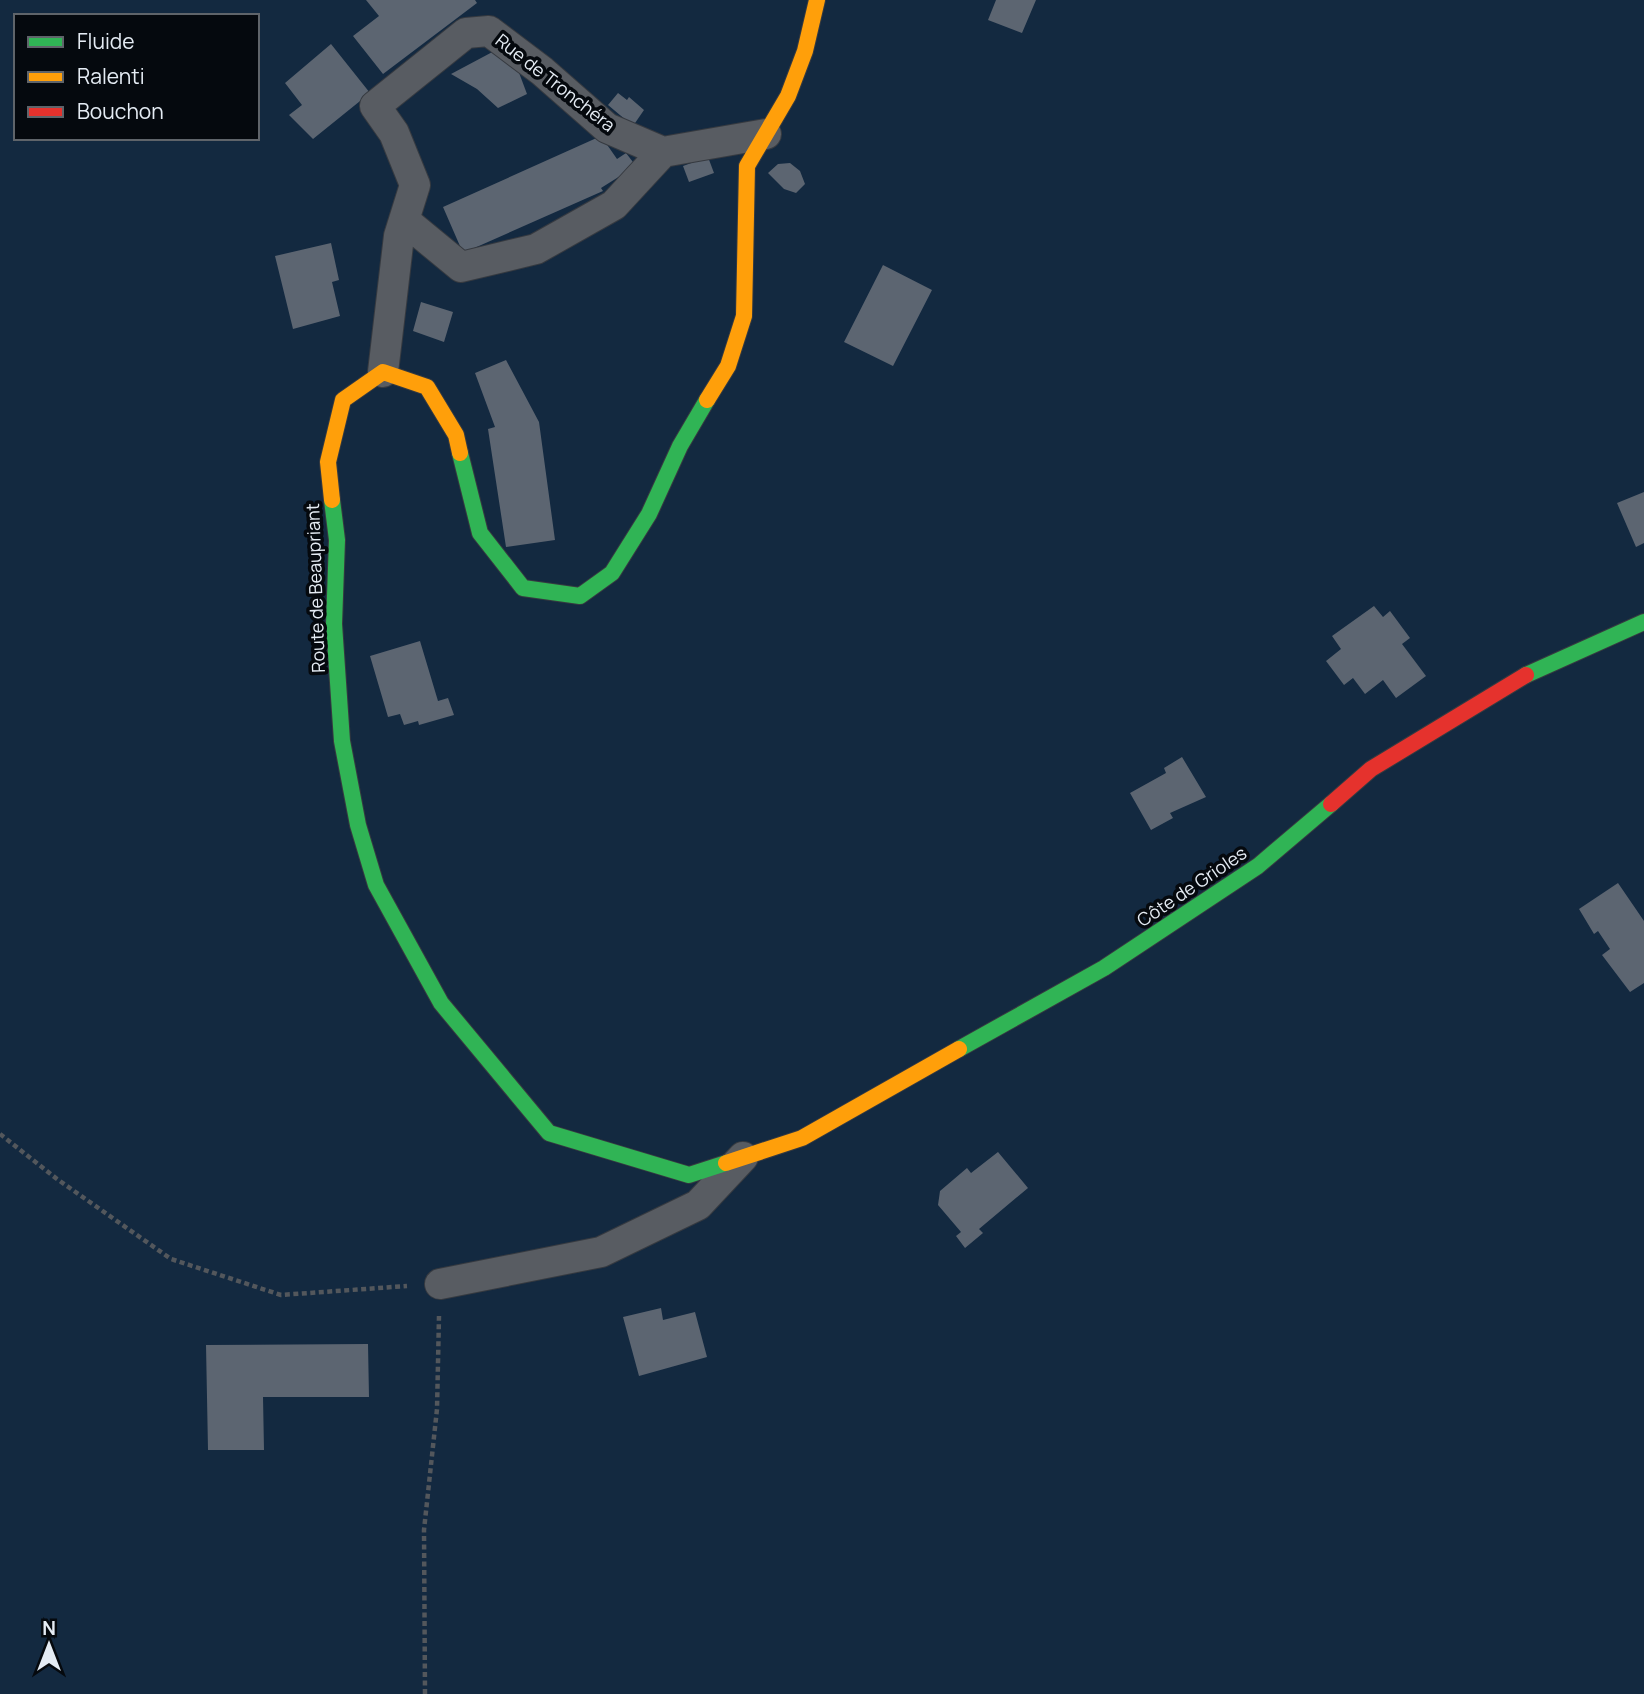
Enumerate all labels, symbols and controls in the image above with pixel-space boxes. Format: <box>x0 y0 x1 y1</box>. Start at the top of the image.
legend <box>14 14 259 140</box>
text: Fluide <box>77 27 135 55</box>
street label: Rue de Tronchéra <box>491 28 620 137</box>
text: Ralenti <box>77 62 145 90</box>
text: Bouchon <box>77 97 164 125</box>
street label: Route de Beaupriant <box>300 503 330 673</box>
street label: Côte de Grioles <box>1132 841 1251 932</box>
north arrow <box>14 1610 84 1680</box>
text: N <box>42 1615 56 1641</box>

